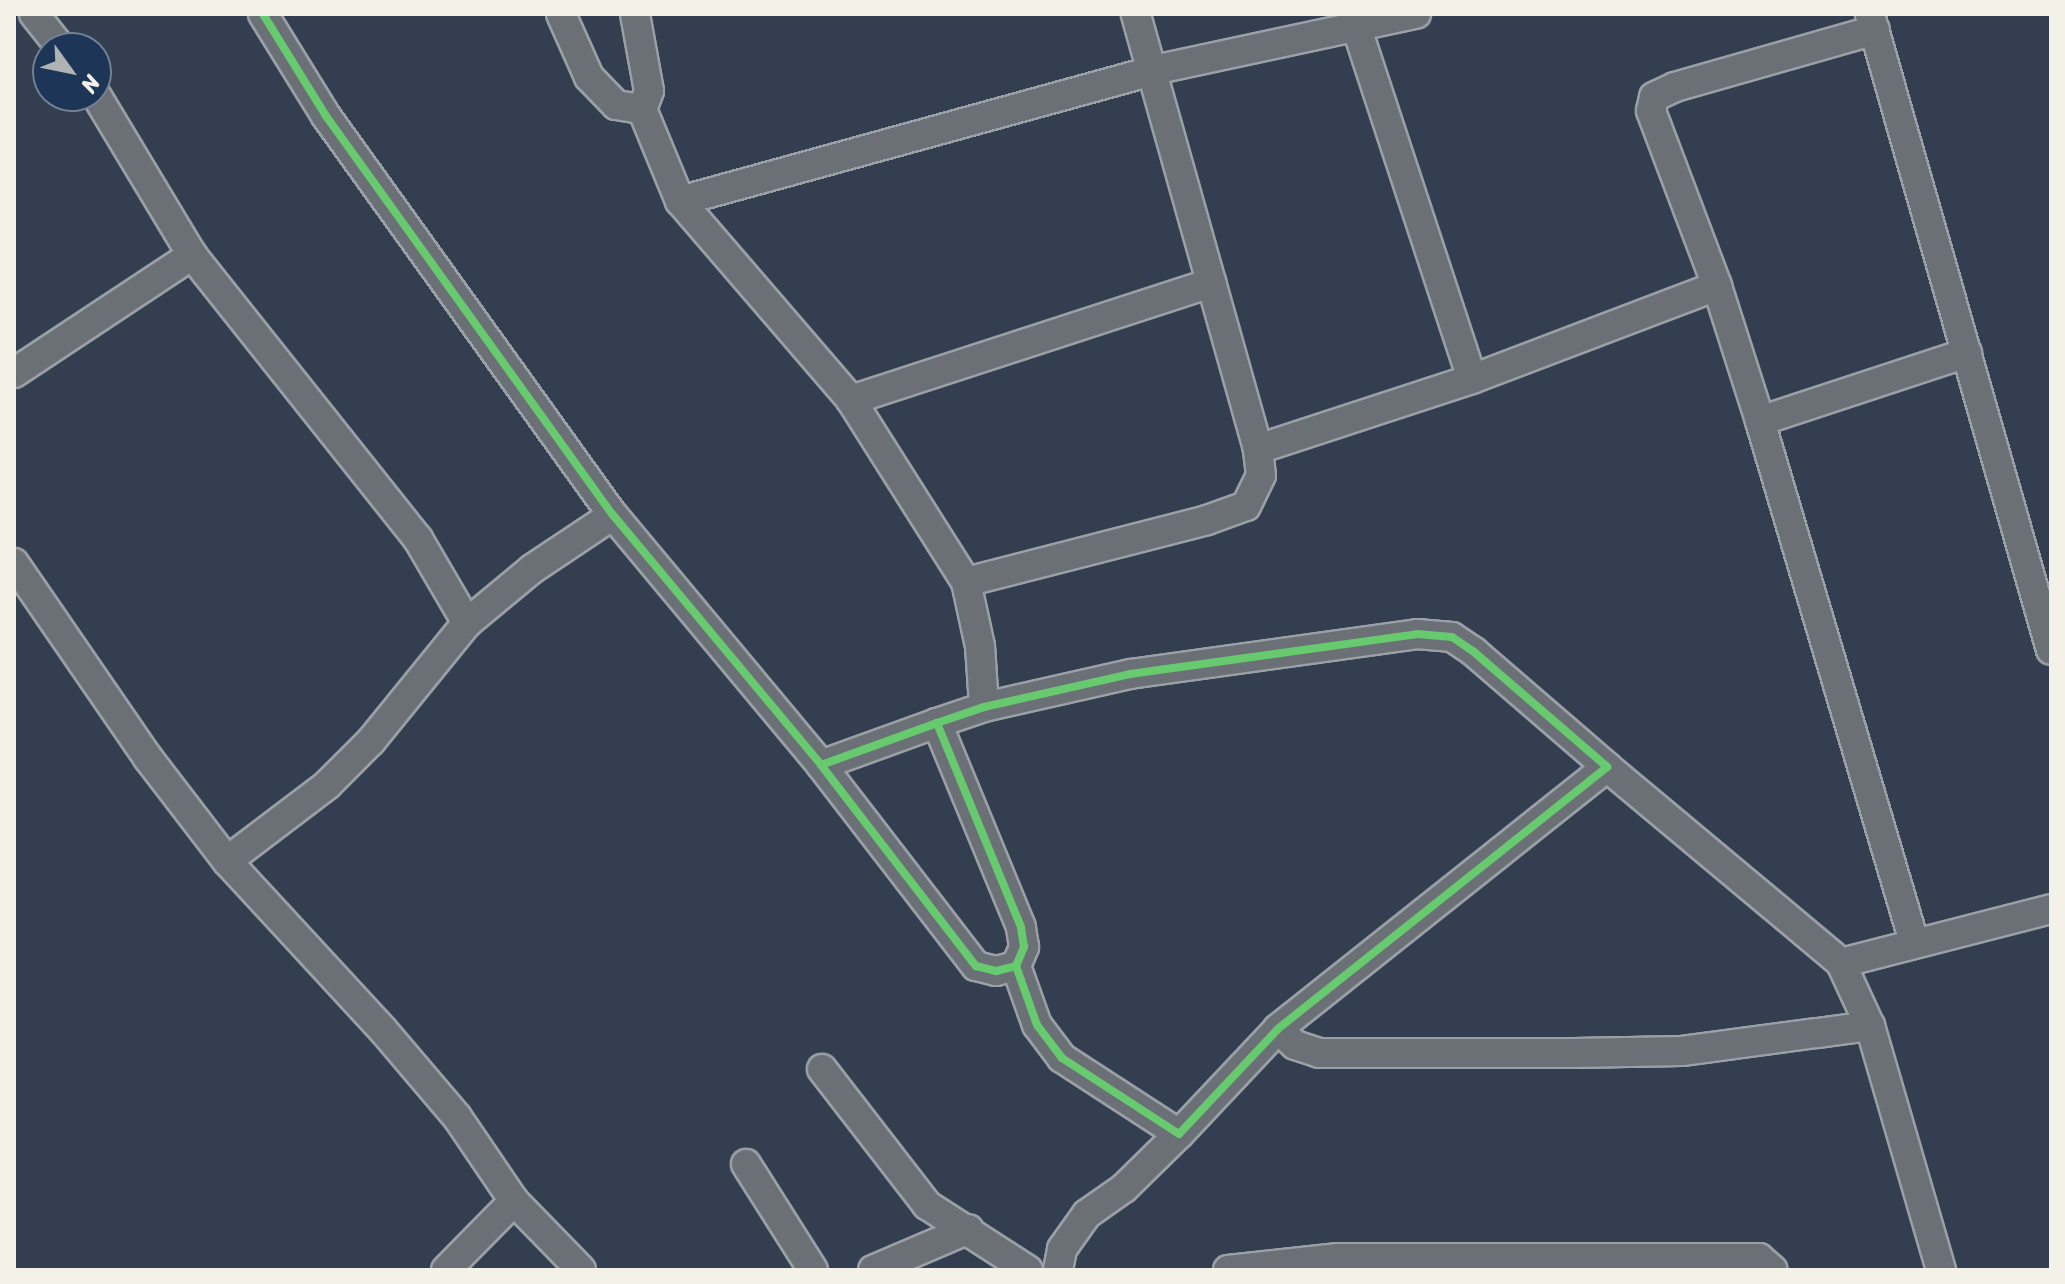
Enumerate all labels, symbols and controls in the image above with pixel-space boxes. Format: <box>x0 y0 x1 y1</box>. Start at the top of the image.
north arrow <box>32 32 112 112</box>
text: N <box>70 67 111 101</box>

